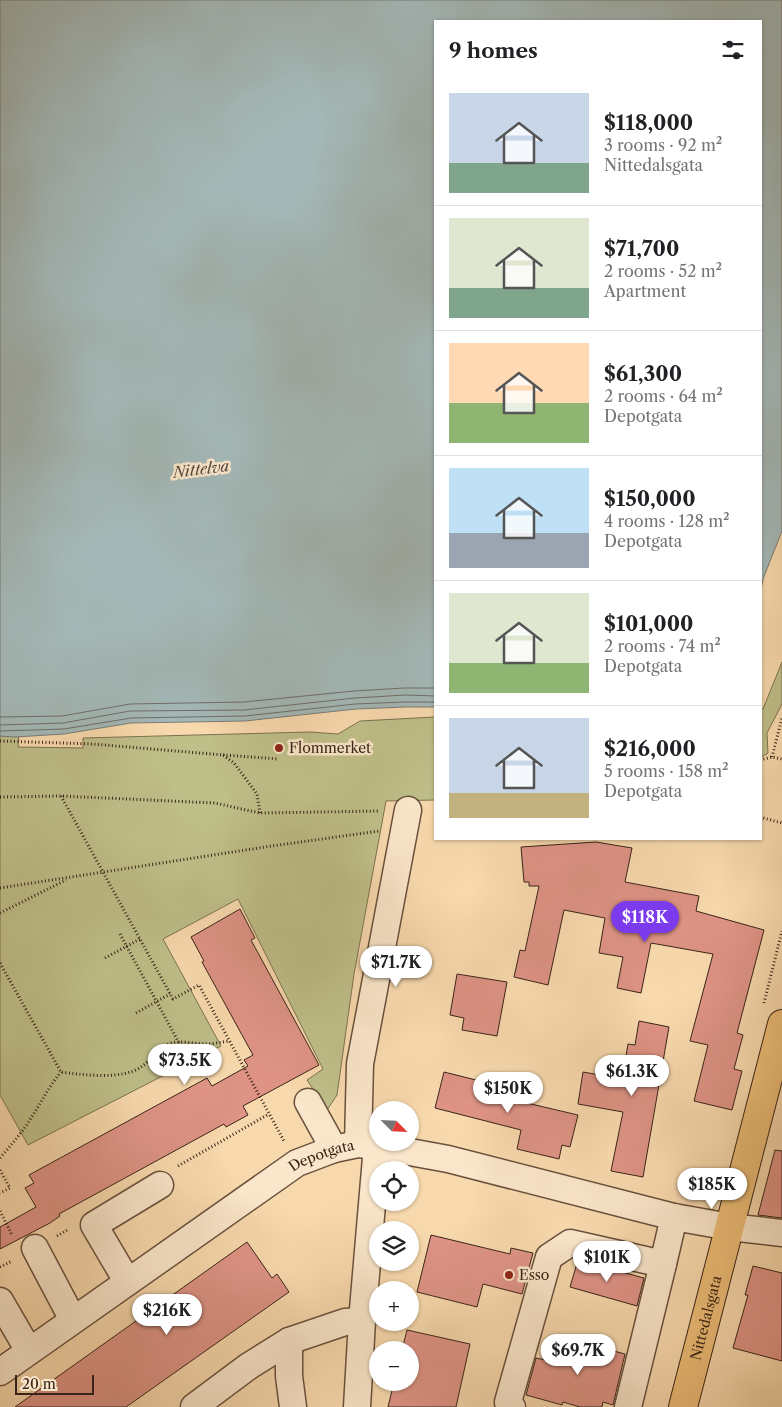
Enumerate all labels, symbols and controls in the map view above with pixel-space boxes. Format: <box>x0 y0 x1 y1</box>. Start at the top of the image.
icon: filters <box>719 36 747 64</box>
text: 9 homes <box>449 38 538 63</box>
text: $118,000 <box>604 110 693 135</box>
icon: home <box>489 113 549 173</box>
text: 3 rooms · 92 m² <box>604 135 722 155</box>
text: Nittedalsgata <box>604 155 703 175</box>
text: $71,700 <box>604 236 679 261</box>
icon: home <box>489 238 549 298</box>
text: 2 rooms · 52 m² <box>604 261 722 281</box>
text: Apartment <box>604 281 686 301</box>
text: $61,300 <box>604 361 682 386</box>
icon: home <box>489 363 549 423</box>
text: 2 rooms · 64 m² <box>604 386 723 406</box>
text: Depotgata <box>604 406 682 426</box>
water label: Nittelva <box>171 456 230 482</box>
text: $150,000 <box>604 486 696 511</box>
icon: home <box>489 488 549 548</box>
text: 4 rooms · 128 m² <box>604 511 730 531</box>
text: Depotgata <box>604 531 682 551</box>
text: $101,000 <box>604 611 693 636</box>
icon: home <box>489 613 549 673</box>
text: 2 rooms · 74 m² <box>604 636 721 656</box>
text: Depotgata <box>604 656 682 676</box>
text: $216,000 <box>604 736 696 761</box>
icon: home <box>489 738 549 798</box>
place label: Flommerket <box>289 739 371 757</box>
marker: Flommerket <box>273 742 285 754</box>
text: 5 rooms · 158 m² <box>604 761 729 781</box>
text: Depotgata <box>604 781 682 801</box>
pin: $118K <box>610 900 680 943</box>
text: $118K <box>622 907 668 927</box>
pin: $71.7K <box>355 946 437 988</box>
text: $71.7K <box>371 952 421 972</box>
pin: $73.5K <box>144 1044 226 1086</box>
text: $73.5K <box>159 1050 211 1070</box>
pin: $61.3K <box>591 1054 673 1097</box>
text: $61.3K <box>606 1061 658 1081</box>
pin: $150K <box>473 1072 543 1114</box>
text: $150K <box>484 1078 532 1098</box>
north arrow <box>369 1101 419 1151</box>
map controls <box>369 1101 419 1391</box>
street label: Depotgata <box>285 1136 357 1175</box>
button: locate <box>369 1161 419 1211</box>
pin: $185K <box>677 1168 747 1210</box>
text: $185K <box>688 1174 736 1194</box>
button: layers <box>369 1221 419 1271</box>
pin: $101K <box>572 1240 642 1283</box>
text: $101K <box>584 1247 630 1267</box>
place label: Esso <box>519 1266 549 1284</box>
marker: Esso <box>503 1269 515 1281</box>
street label: Nittedalsgata <box>686 1273 726 1362</box>
button: + <box>369 1281 419 1331</box>
pin: $216K <box>132 1294 202 1336</box>
text: $216K <box>143 1300 191 1320</box>
pin: $69.7K <box>537 1334 619 1376</box>
text: $69.7K <box>552 1340 604 1360</box>
button: − <box>369 1341 419 1391</box>
scale bar <box>15 1372 94 1395</box>
text: 20 m <box>22 1375 56 1393</box>

